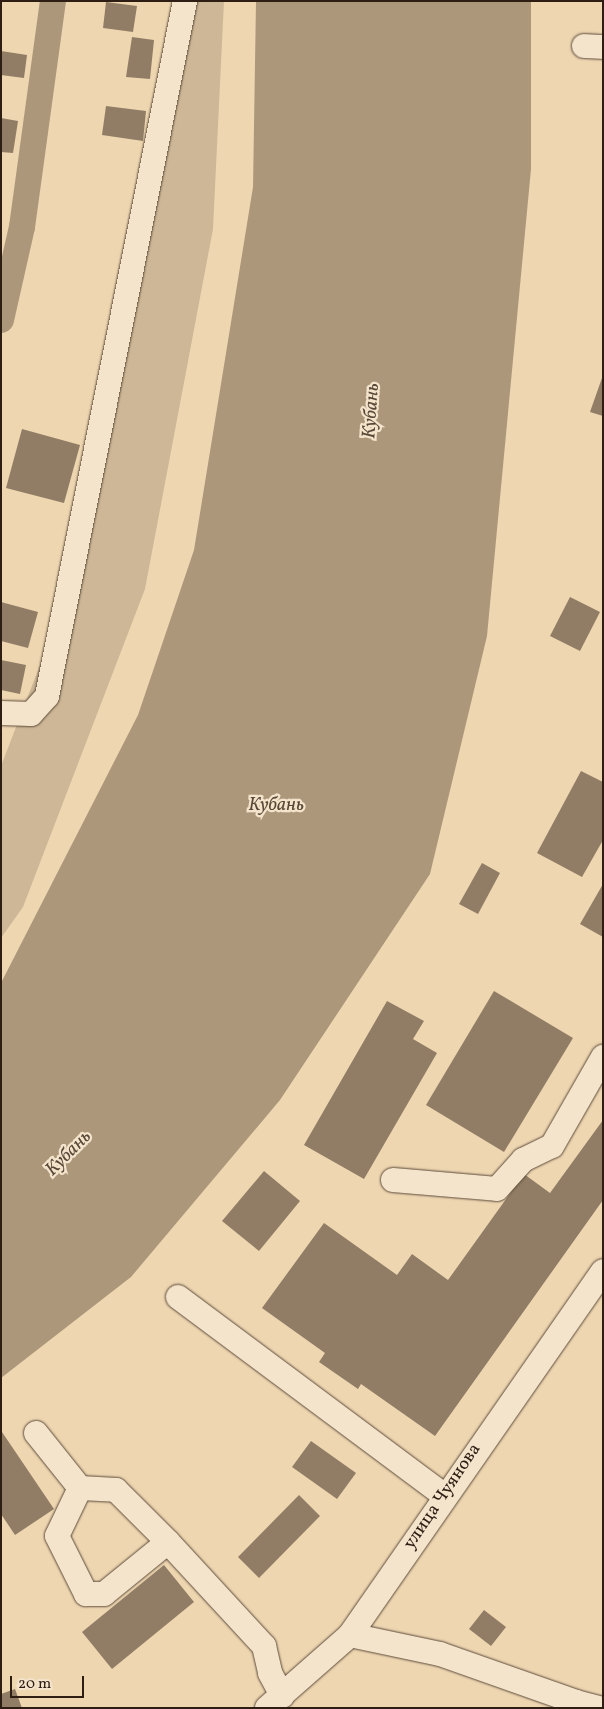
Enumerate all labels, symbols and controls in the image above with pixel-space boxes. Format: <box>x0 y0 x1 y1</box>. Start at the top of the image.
water label: Кубань <box>359 383 385 439</box>
water label: Кубань <box>248 795 304 817</box>
water label: Кубань <box>41 1126 97 1182</box>
street label: улица Чуянова <box>400 1440 486 1554</box>
scale bar <box>12 1666 86 1698</box>
text: 20 m <box>18 1674 51 1695</box>

